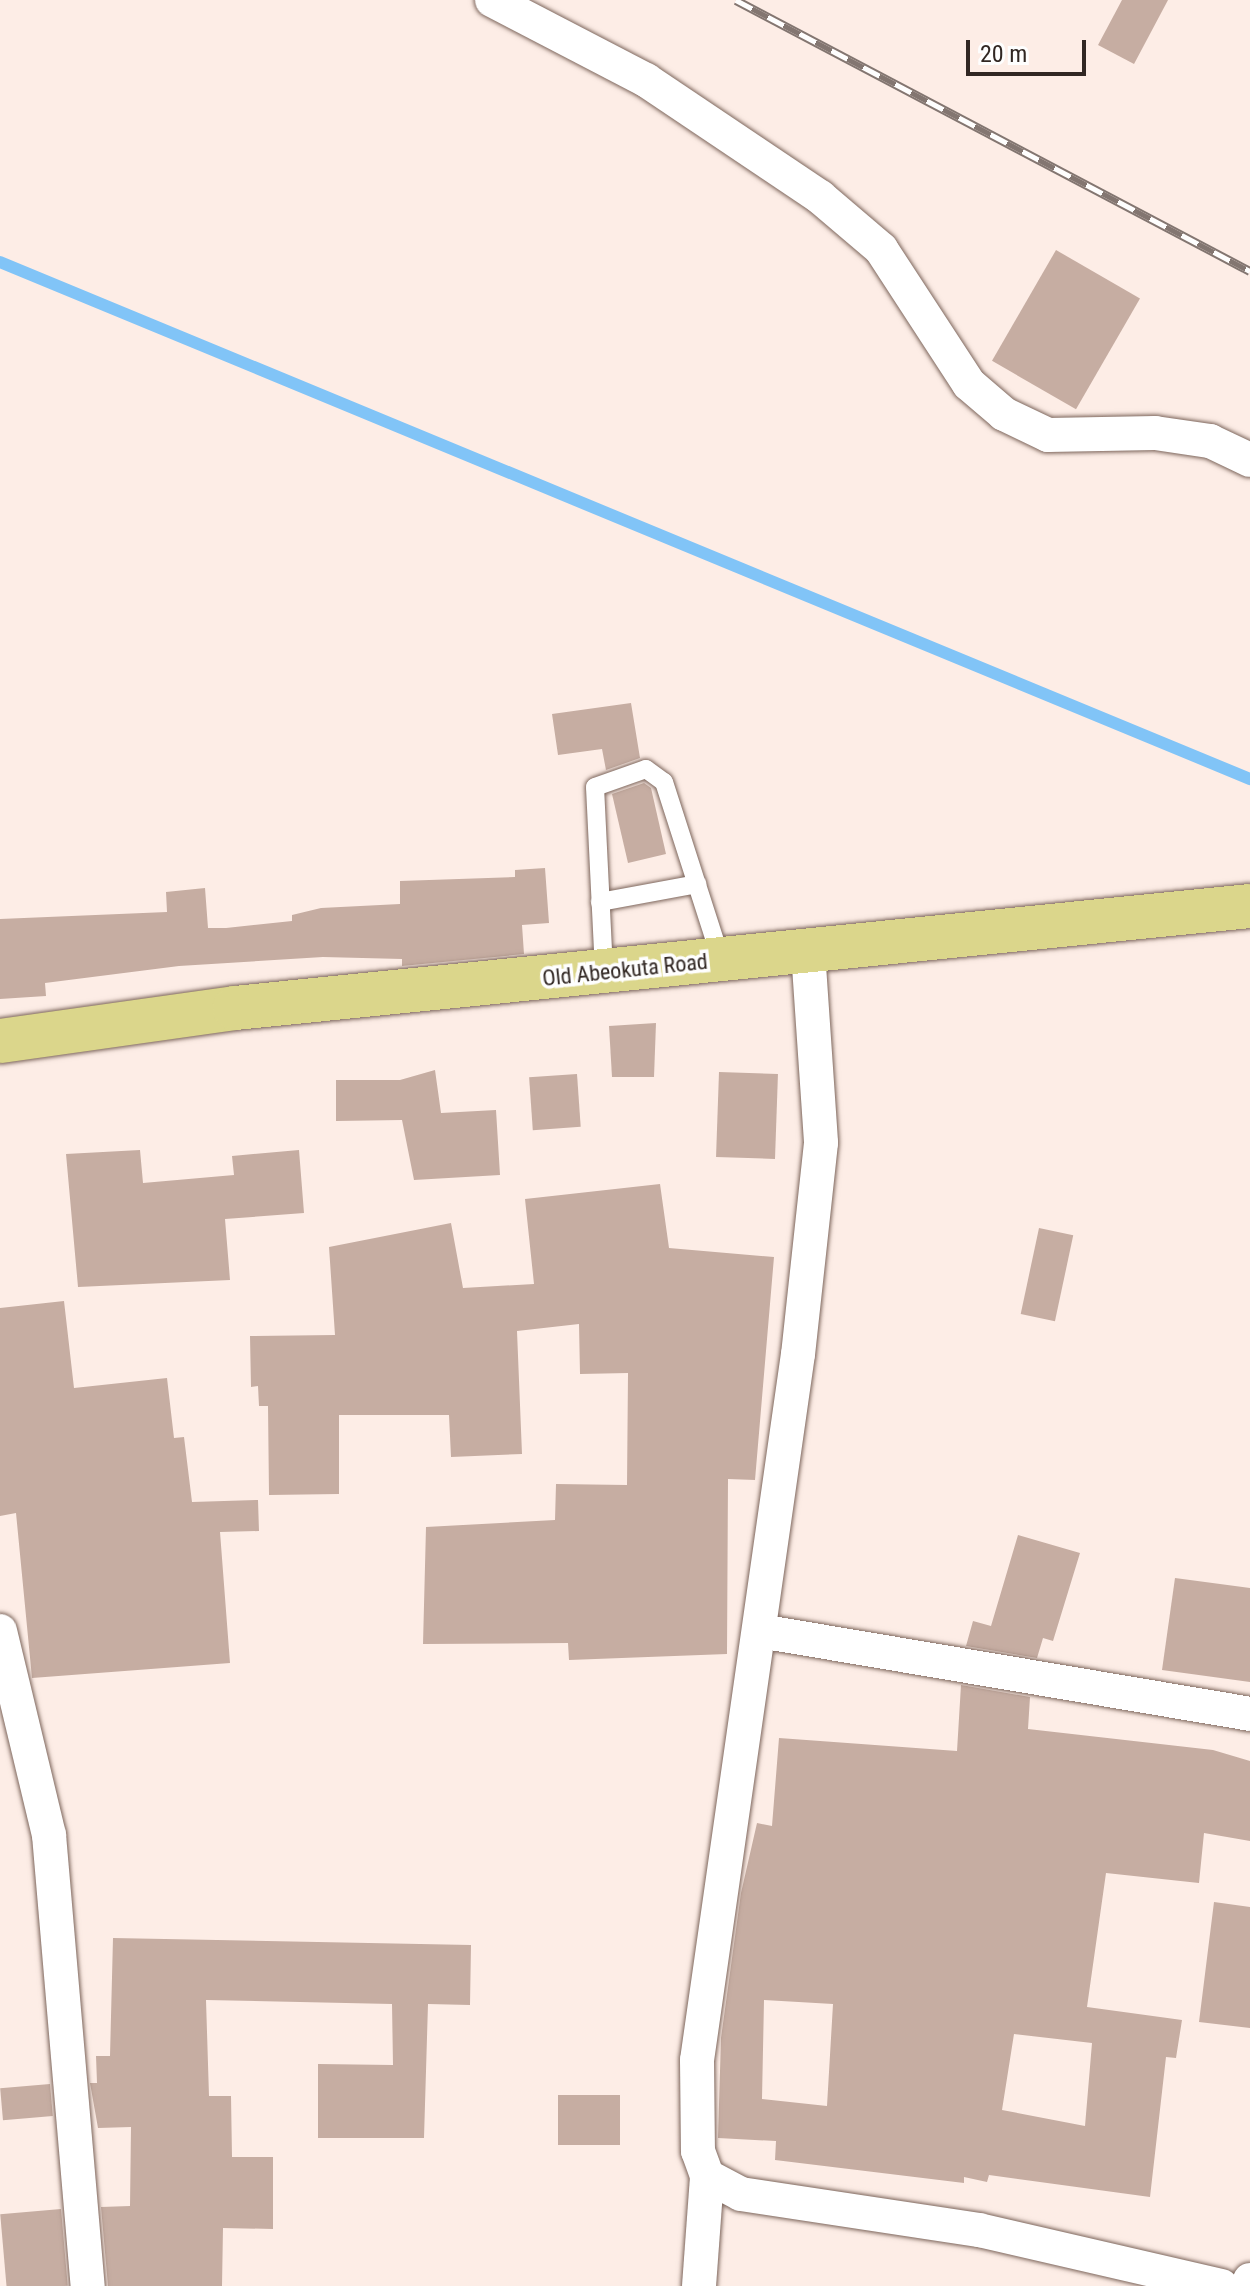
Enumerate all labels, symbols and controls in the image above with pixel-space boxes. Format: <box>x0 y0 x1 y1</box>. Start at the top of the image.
scale bar <box>970 24 1090 74</box>
text: 20 m <box>980 40 1027 68</box>
street label: Old Abeokuta Road <box>541 948 709 992</box>

